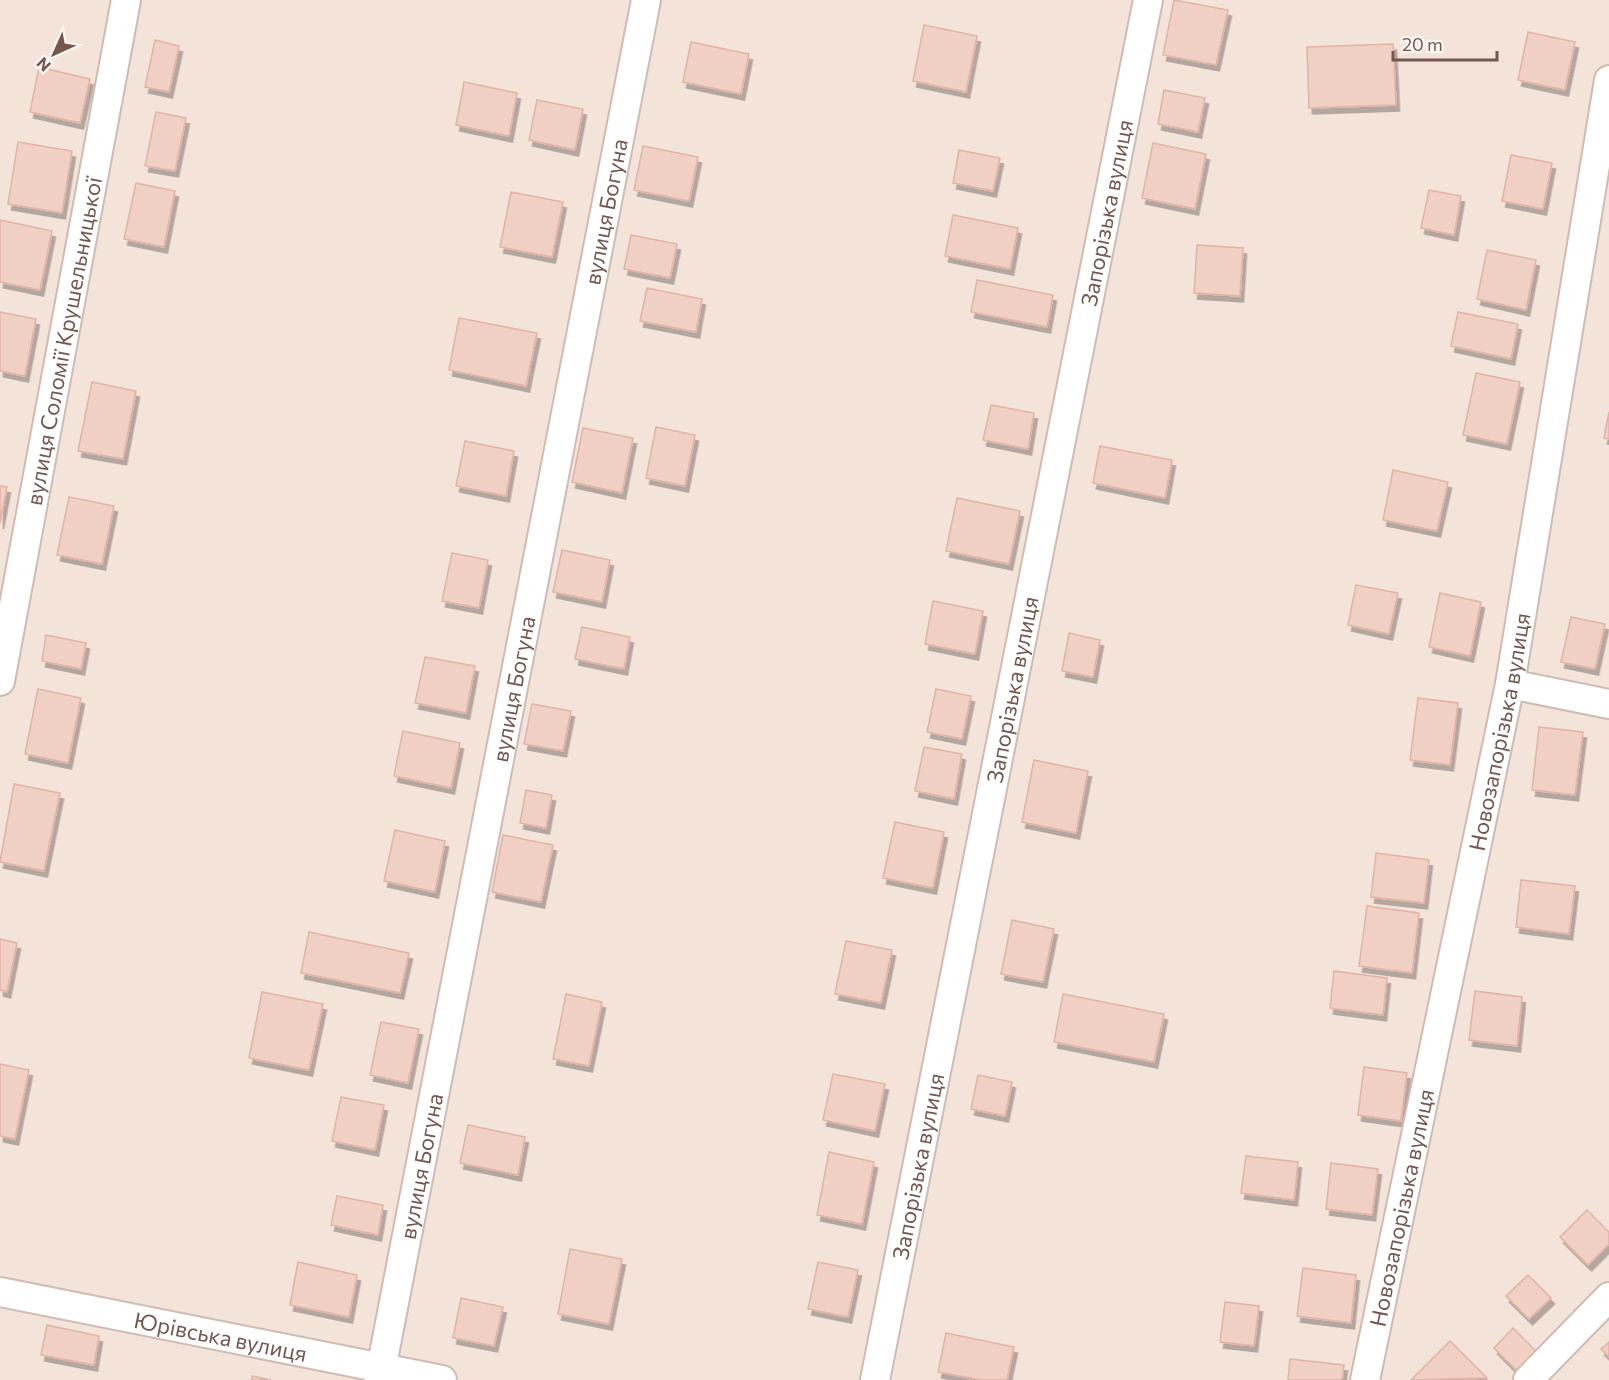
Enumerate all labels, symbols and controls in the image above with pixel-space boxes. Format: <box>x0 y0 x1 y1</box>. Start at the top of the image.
north arrow <box>24 24 84 84</box>
scale bar <box>1393 24 1496 62</box>
text: 20 m <box>1402 33 1443 55</box>
text: N <box>32 54 54 76</box>
street label: Запорізька вулиця <box>1074 117 1138 308</box>
street label: вулиця Богуна <box>578 136 632 287</box>
street label: вулиця Соломії Крушельницької <box>19 174 107 507</box>
street label: Запорізька вулиця <box>980 594 1043 785</box>
street label: Новозапорізька вулиця <box>1462 611 1535 853</box>
street label: вулиця Богуна <box>485 614 540 764</box>
street label: Запорізька вулиця <box>886 1071 949 1262</box>
street label: Новозапорізька вулиця <box>1363 1086 1439 1329</box>
street label: вулиця Богуна <box>393 1091 448 1241</box>
street label: Юрівська вулиця <box>132 1306 309 1366</box>

